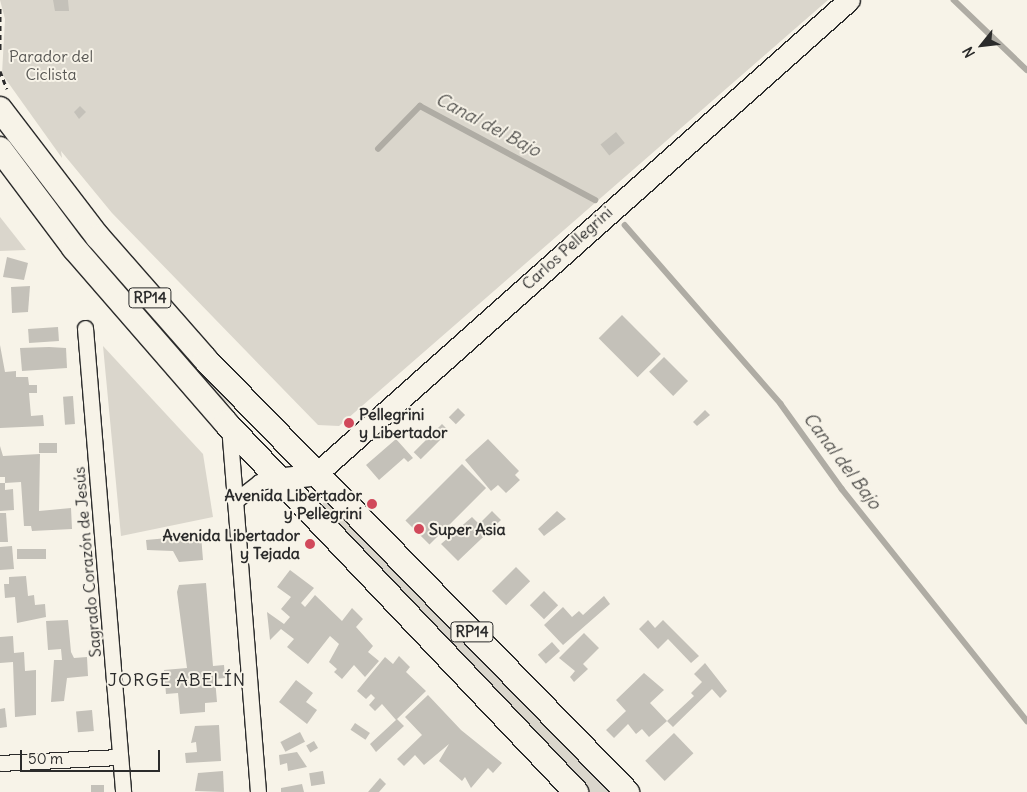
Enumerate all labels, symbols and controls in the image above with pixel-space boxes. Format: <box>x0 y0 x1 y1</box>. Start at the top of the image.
north arrow <box>957 20 1007 70</box>
text: N <box>959 44 979 61</box>
park label: Parador del Ciclista <box>9 46 93 84</box>
water label: Canal del Bajo <box>432 88 544 162</box>
street label: Carlos Pellegrini <box>518 202 616 294</box>
road number: RP14 <box>128 286 172 310</box>
place label: Pellegrini y Libertador <box>359 404 448 442</box>
water label: Canal del Bajo <box>799 408 885 514</box>
marker: Pellegrini y Libertador <box>343 417 355 429</box>
street label: Sagrado Corazón de Jesús <box>69 466 105 658</box>
place label: Avenida Libertador y Pellegrini <box>225 485 362 523</box>
marker: Avenida Libertador y Pellegrini <box>366 498 378 510</box>
place label: Super Asia <box>429 519 506 539</box>
marker: Super Asia <box>413 523 425 535</box>
place label: Avenida Libertador y Tejada <box>163 525 300 563</box>
marker: Avenida Libertador y Tejada <box>304 538 316 550</box>
road number: RP14 <box>450 620 494 644</box>
district label: JORGE ABELÍN <box>106 669 248 691</box>
scale bar <box>22 740 162 772</box>
text: 50 m <box>28 749 63 768</box>

